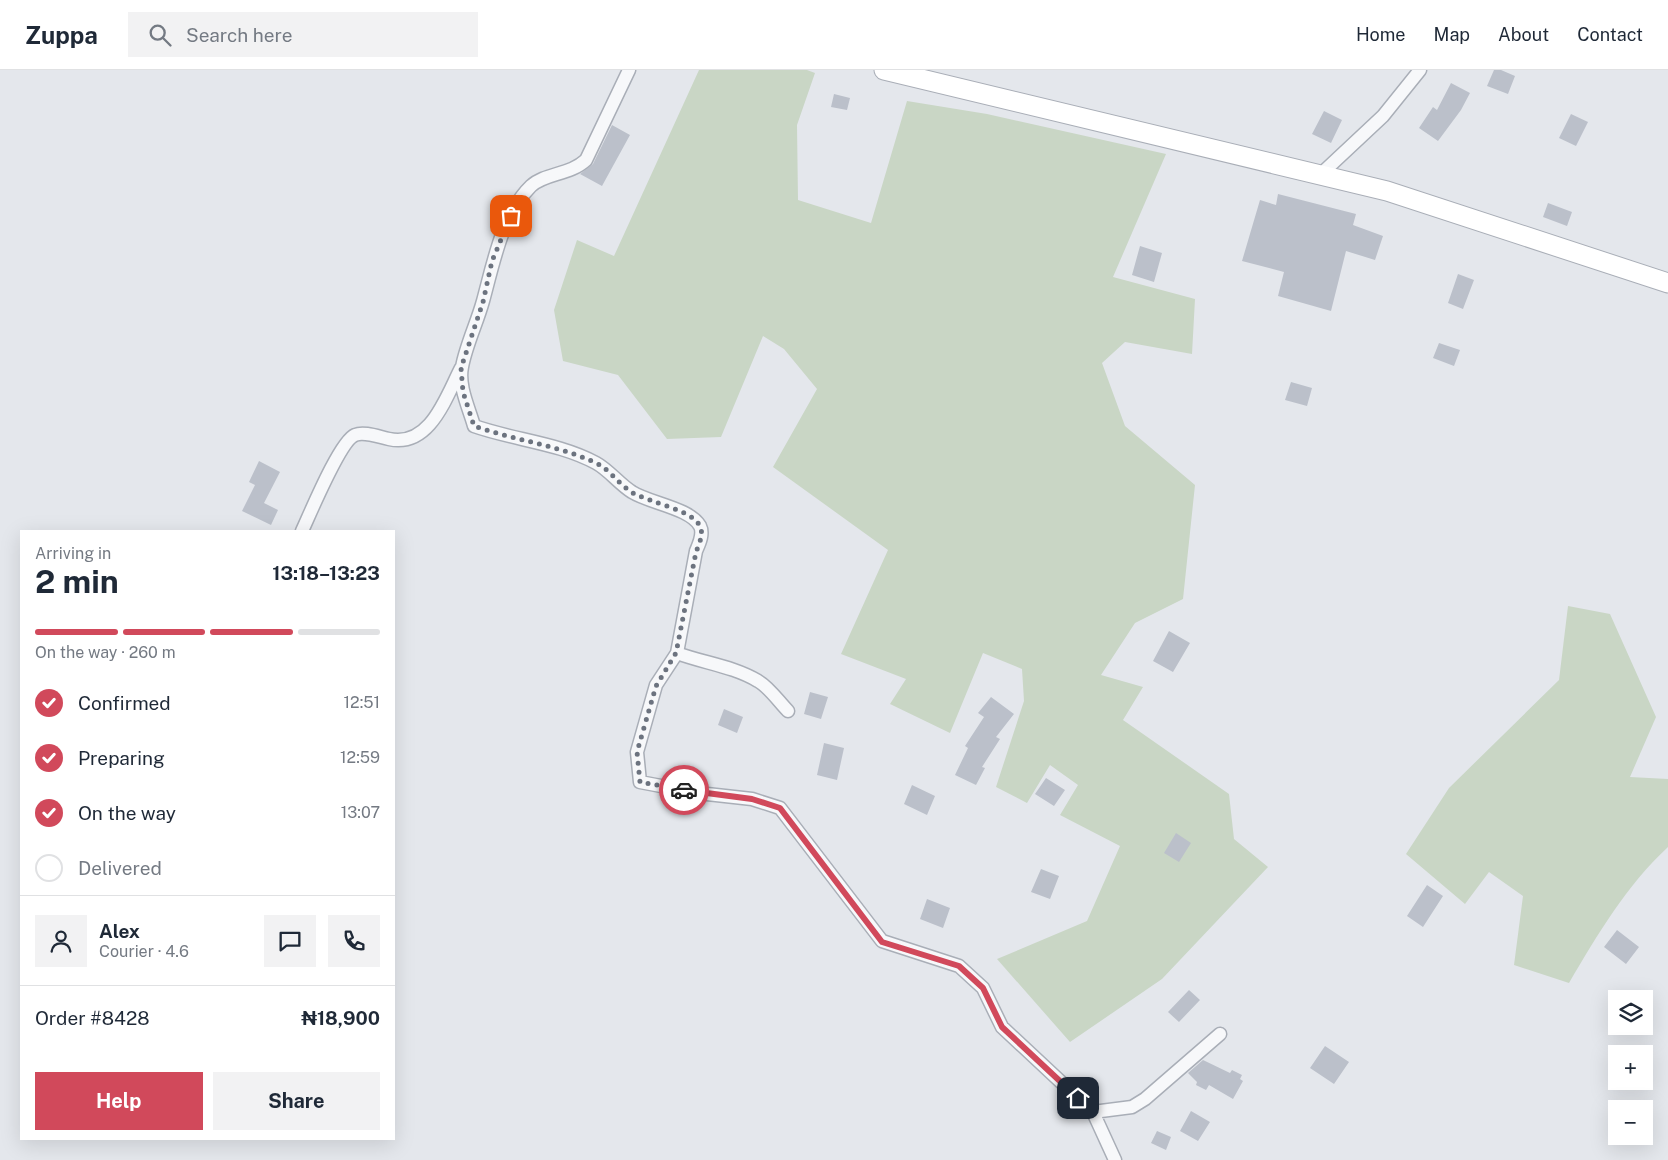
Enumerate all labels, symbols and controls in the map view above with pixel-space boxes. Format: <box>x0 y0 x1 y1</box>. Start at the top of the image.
search box <box>128 12 478 57</box>
text: Zuppa <box>25 21 98 49</box>
icon: search <box>146 21 174 49</box>
text: Search here <box>186 24 293 46</box>
text: Home <box>1356 24 1406 45</box>
text: Map <box>1434 24 1470 45</box>
text: About <box>1498 24 1549 45</box>
text: Contact <box>1577 24 1643 45</box>
pin <box>490 195 532 237</box>
icon: bag <box>497 202 525 230</box>
text: Arriving in <box>35 544 111 563</box>
text: 13:18–13:23 <box>272 562 380 584</box>
text: 2 min <box>35 563 119 600</box>
text: On the way · 260 m <box>35 643 176 662</box>
icon: check <box>35 689 63 717</box>
text: Confirmed <box>78 692 171 714</box>
text: 12:51 <box>344 693 380 712</box>
icon: check <box>35 744 63 772</box>
text: Preparing <box>78 747 165 769</box>
text: 12:59 <box>340 748 380 767</box>
courier <box>659 765 709 815</box>
icon: car <box>670 776 698 804</box>
icon: check <box>35 799 63 827</box>
text: On the way <box>78 802 176 824</box>
text: 13:07 <box>341 803 380 822</box>
text: Delivered <box>78 857 162 879</box>
button: person <box>35 915 87 967</box>
button: chat <box>264 915 316 967</box>
button: phone <box>328 915 380 967</box>
text: Alex <box>99 920 140 942</box>
text: Courier · 4.6 <box>99 942 189 961</box>
map controls <box>1608 990 1653 1145</box>
button: layers <box>1608 990 1653 1035</box>
text: Order #8428 <box>35 1007 150 1029</box>
text: ₦18,900 <box>301 1007 380 1029</box>
button: + <box>1608 1045 1653 1090</box>
button: Help <box>35 1072 203 1130</box>
button: Share <box>213 1072 380 1130</box>
pin <box>1057 1077 1099 1119</box>
icon: home <box>1064 1084 1092 1112</box>
button: − <box>1608 1100 1653 1145</box>

